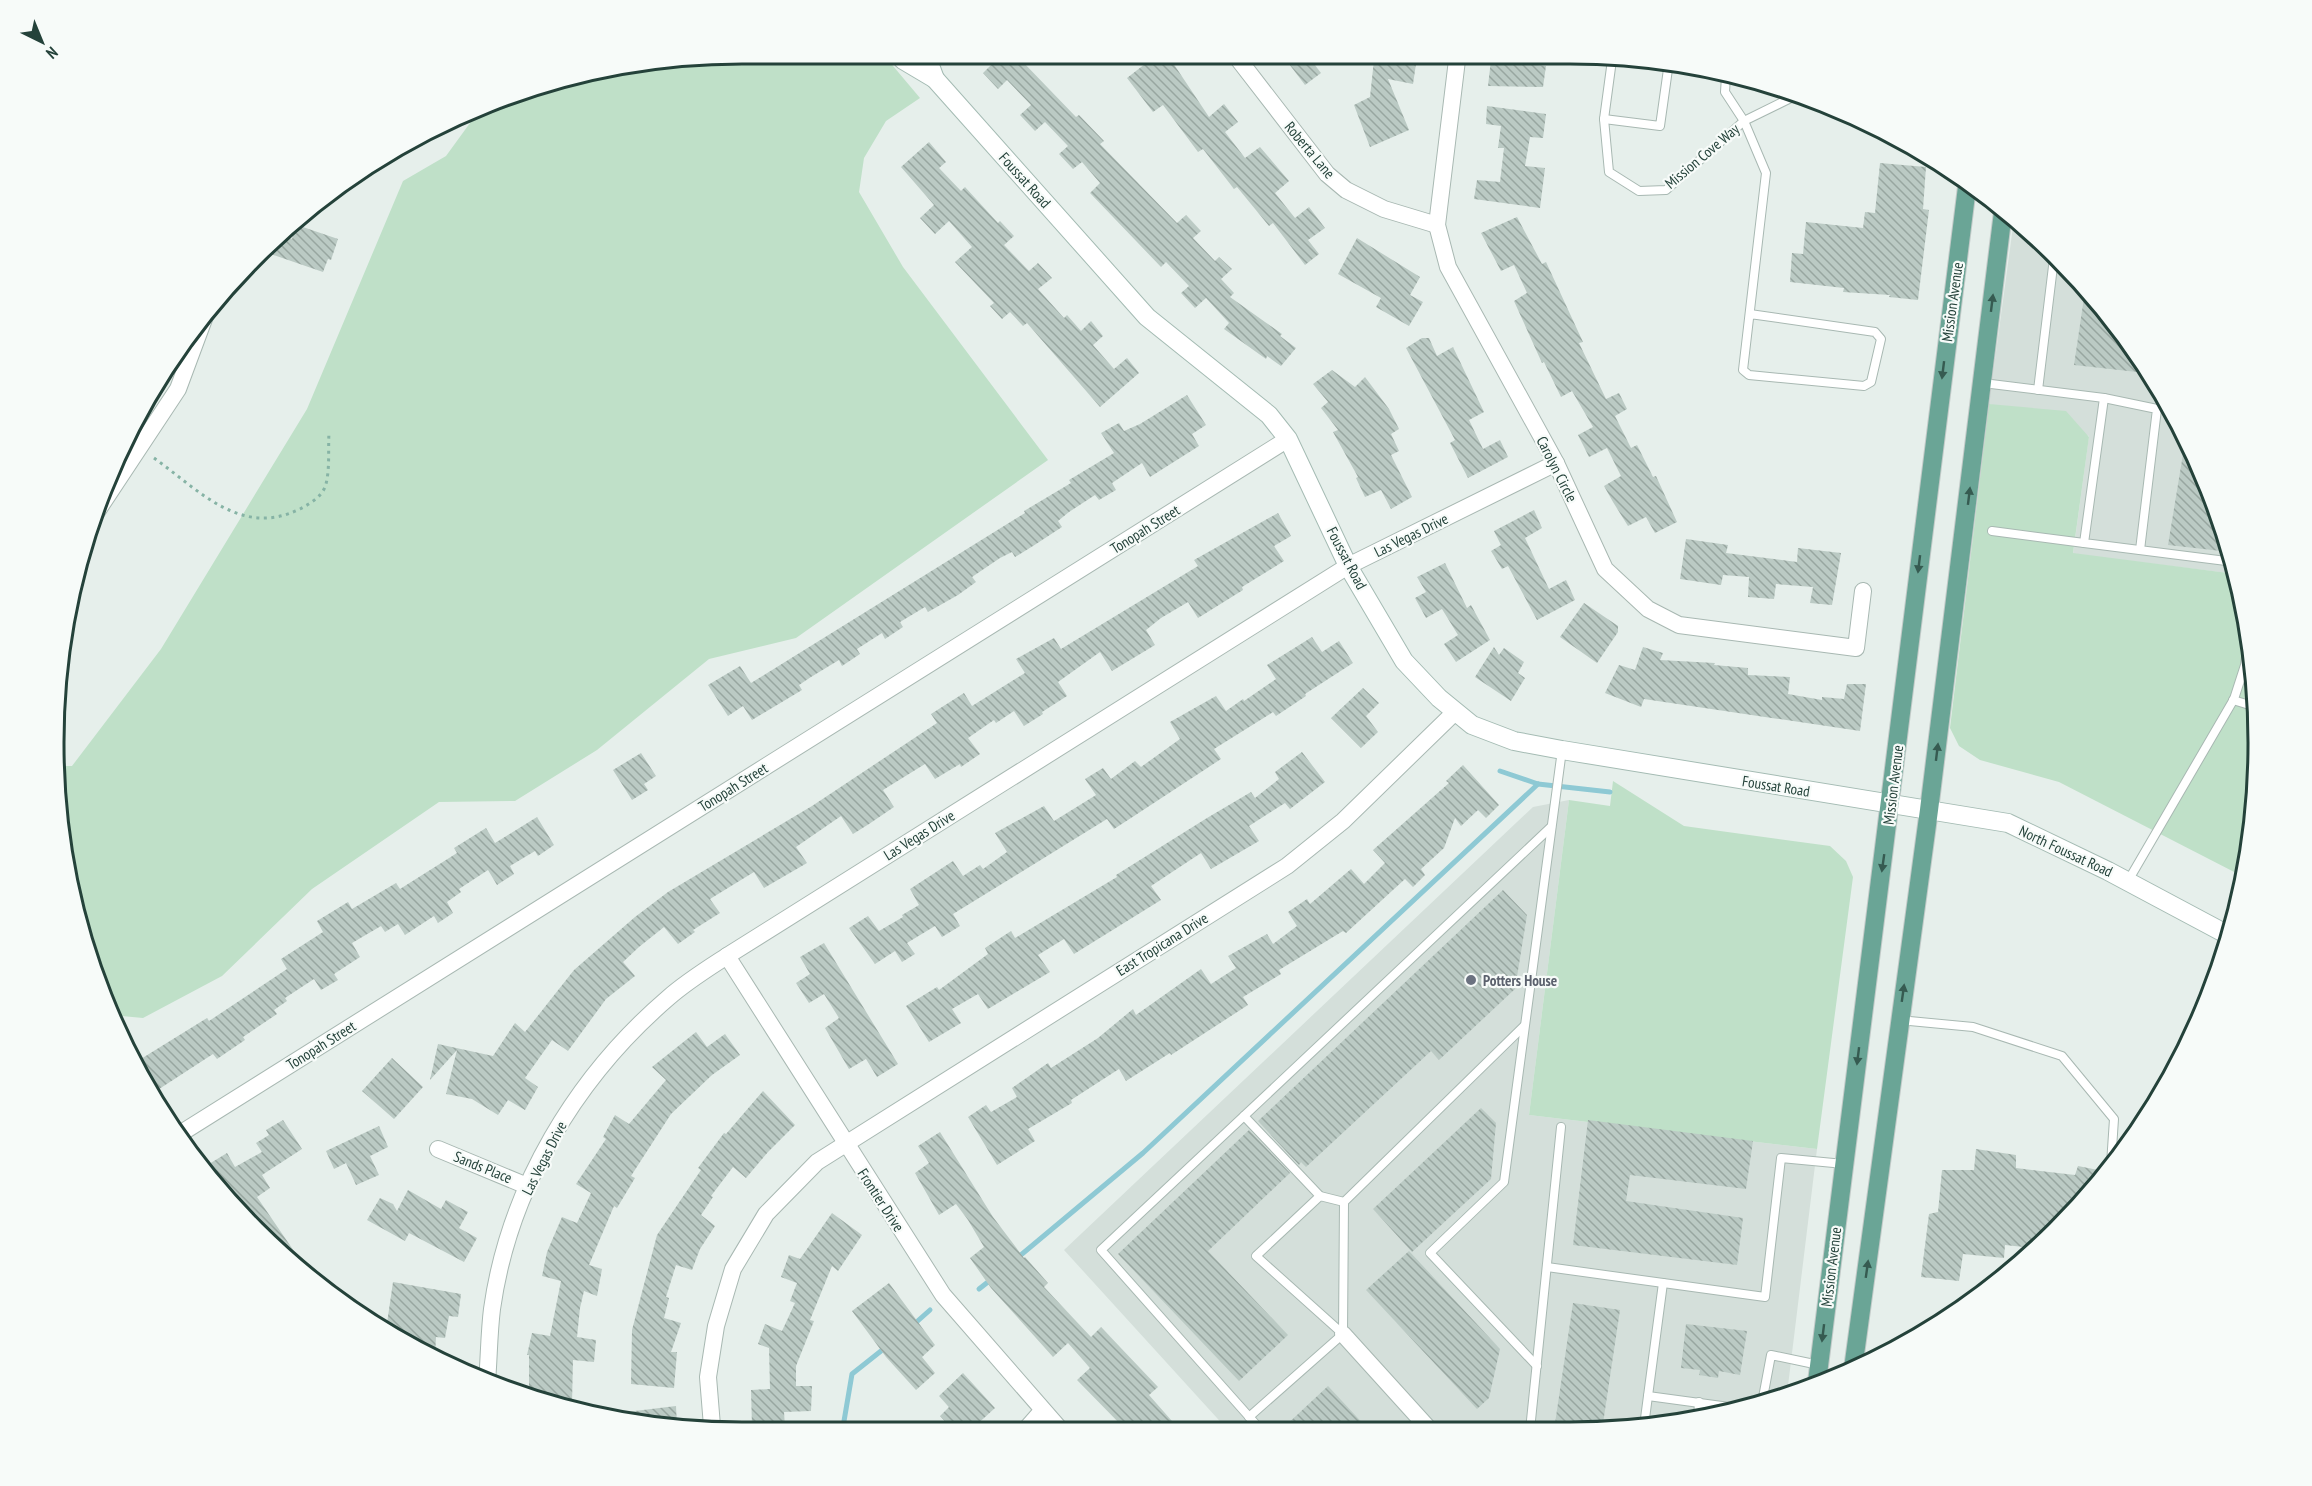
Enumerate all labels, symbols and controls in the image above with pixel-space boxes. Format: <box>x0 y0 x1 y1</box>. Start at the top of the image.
north arrow <box>12 12 72 72</box>
text: N <box>42 43 62 63</box>
street label: Roberta Lane <box>1281 118 1339 182</box>
street label: Mission Cove Way <box>1661 119 1743 193</box>
street label: Foussat Road <box>995 148 1055 212</box>
street label: Mission Avenue <box>1937 261 1967 343</box>
one-way arrow <box>1988 293 1997 312</box>
one-way arrow <box>1938 361 1947 380</box>
street label: Carolyn Circle <box>1532 433 1582 505</box>
one-way arrow <box>1964 487 1974 506</box>
street label: Tonopah Street <box>1107 500 1183 558</box>
street label: Las Vegas Drive <box>1371 509 1451 561</box>
street label: Foussat Road <box>1323 523 1371 593</box>
one-way arrow <box>1915 554 1924 573</box>
one-way arrow <box>1932 743 1941 762</box>
street label: Mission Avenue <box>1879 744 1907 826</box>
street label: Tonopah Street <box>695 758 771 816</box>
street label: Foussat Road <box>1741 771 1811 801</box>
street label: Las Vegas Drive <box>880 806 958 864</box>
street label: North Foussat Road <box>2016 821 2116 881</box>
one-way arrow <box>1879 854 1888 873</box>
street label: East Tropicana Drive <box>1113 908 1211 980</box>
place label: Potters House <box>1483 971 1557 990</box>
marker: Potters House <box>1464 973 1478 987</box>
one-way arrow <box>1898 983 1907 1002</box>
street label: Tonopah Street <box>283 1016 359 1074</box>
one-way arrow <box>1853 1047 1862 1066</box>
street label: Las Vegas Drive <box>517 1118 571 1198</box>
street label: Sands Place <box>451 1147 515 1187</box>
street label: Frontier Drive <box>854 1165 908 1235</box>
street label: Mission Avenue <box>1817 1226 1845 1308</box>
one-way arrow <box>1862 1260 1871 1279</box>
one-way arrow <box>1819 1324 1828 1343</box>

